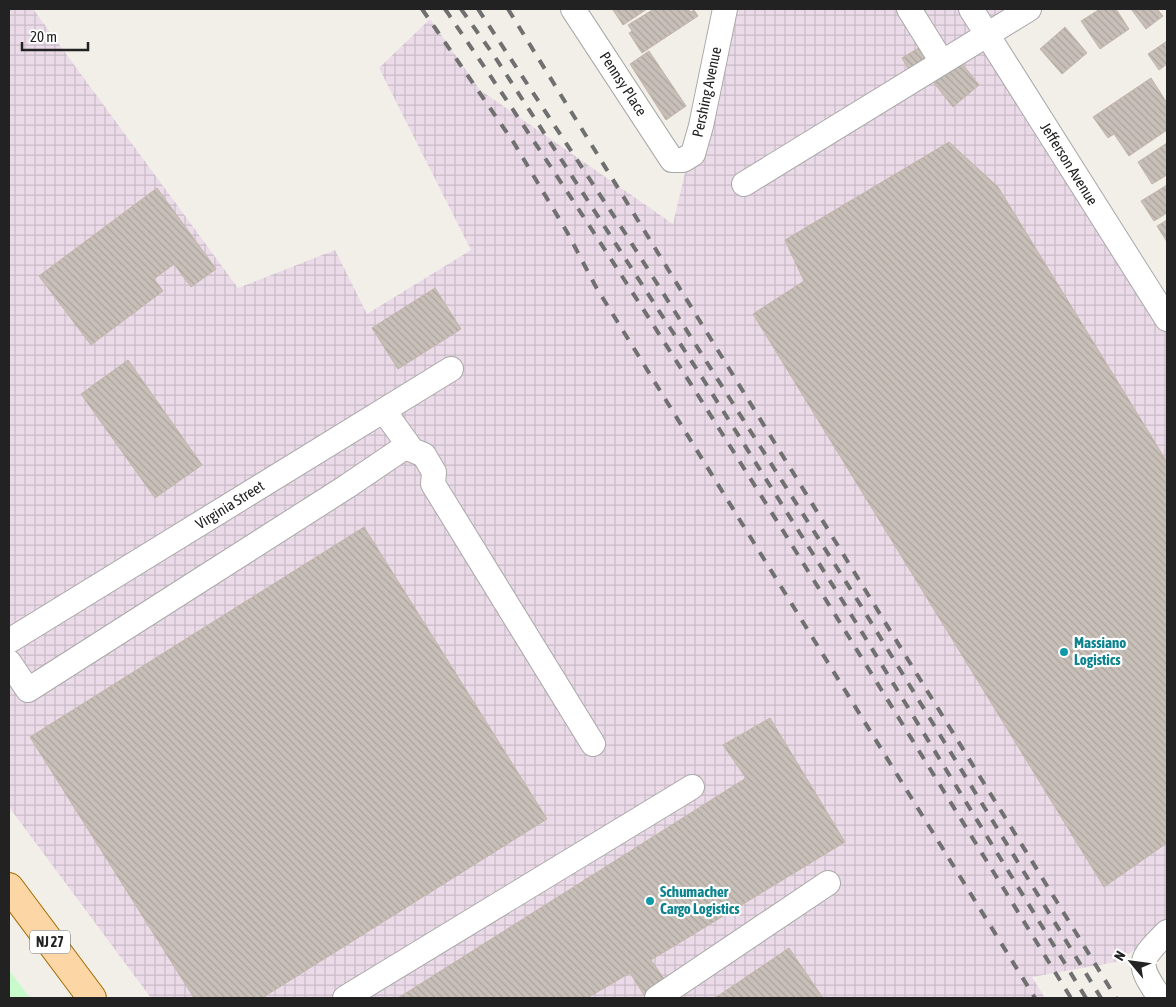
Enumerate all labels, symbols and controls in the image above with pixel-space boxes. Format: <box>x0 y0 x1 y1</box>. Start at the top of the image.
scale bar <box>22 20 89 52</box>
text: 20 m <box>30 28 57 45</box>
street label: Pershing Avenue <box>689 45 724 139</box>
street label: Pennsy Place <box>596 49 650 119</box>
street label: Jefferson Avenue <box>1037 119 1102 208</box>
street label: Virginia Street <box>192 477 267 532</box>
place label: Massiano Logistics <box>1074 634 1126 668</box>
marker: Massiano Logistics <box>1058 646 1070 658</box>
place label: Schumacher Cargo Logistics <box>660 883 740 917</box>
marker: Schumacher Cargo Logistics <box>644 895 656 907</box>
road number: NJ 27 <box>30 930 70 954</box>
north arrow <box>1106 937 1156 987</box>
text: N <box>1111 948 1129 963</box>

